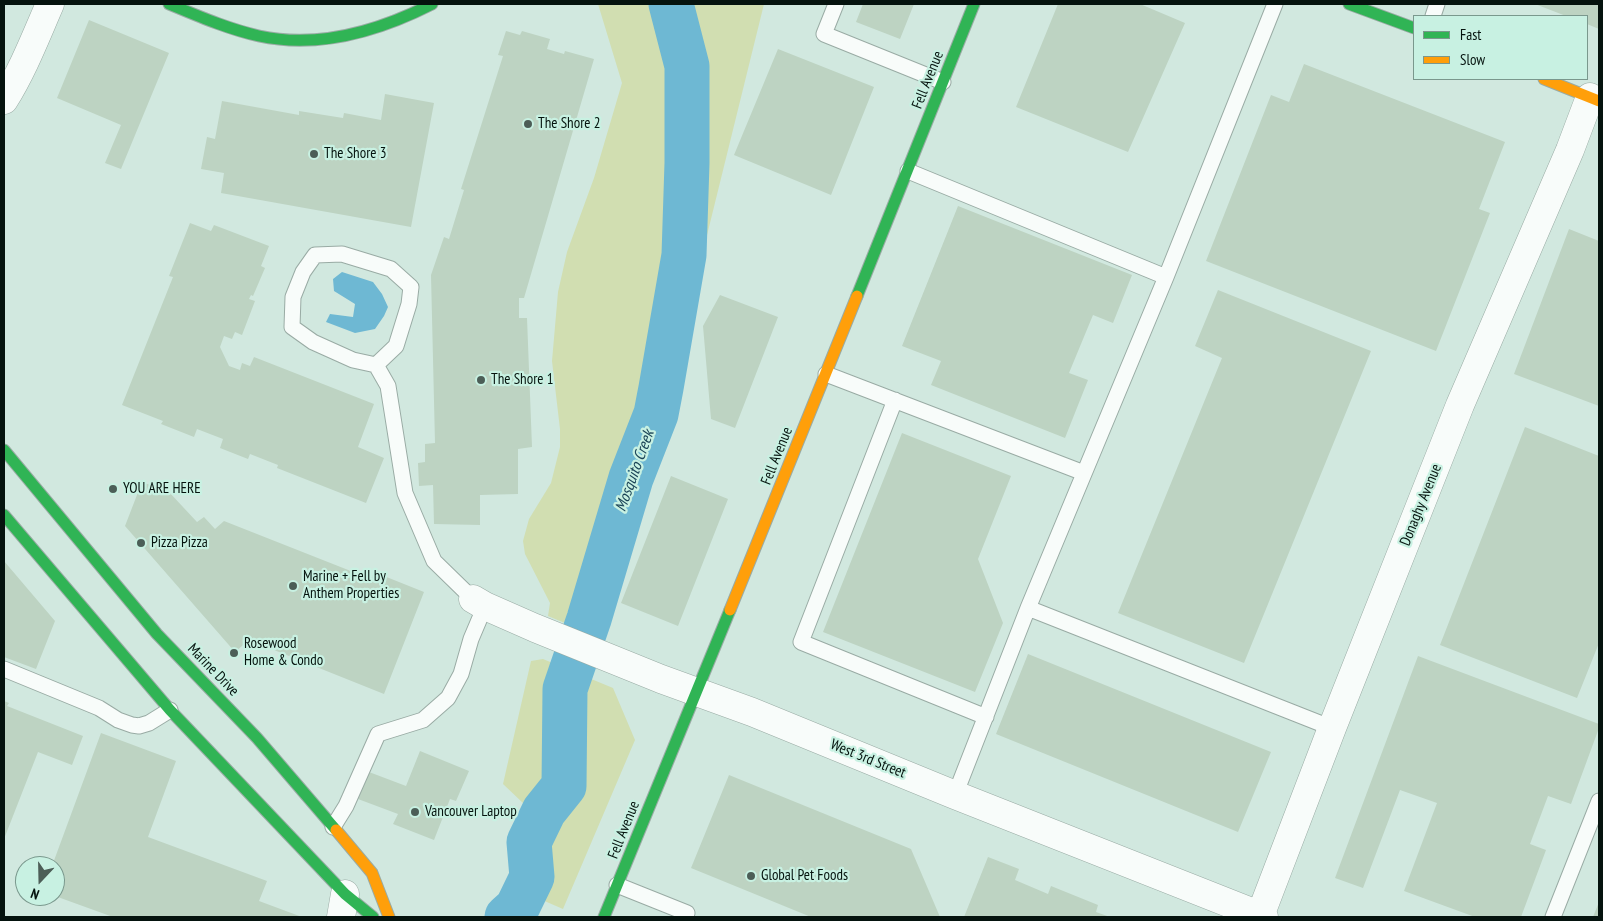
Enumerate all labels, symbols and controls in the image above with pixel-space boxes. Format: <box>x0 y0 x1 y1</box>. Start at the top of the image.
legend <box>1413 15 1588 80</box>
text: Fast <box>1460 25 1481 44</box>
street label: Fell Avenue <box>908 49 948 111</box>
text: Slow <box>1460 50 1485 69</box>
place label: The Shore 2 <box>538 115 600 133</box>
marker: The Shore 2 <box>522 118 534 130</box>
place label: The Shore 3 <box>324 145 386 163</box>
marker: The Shore 3 <box>308 148 320 160</box>
place label: The Shore 1 <box>491 371 553 389</box>
marker: The Shore 1 <box>475 374 487 386</box>
street label: Fell Avenue <box>757 425 797 487</box>
water label: Mosquito Creek <box>611 428 659 514</box>
street label: Donaghy Avenue <box>1396 461 1446 549</box>
place label: YOU ARE HERE <box>123 480 201 498</box>
marker: YOU ARE HERE <box>107 483 119 495</box>
place label: Pizza Pizza <box>151 534 208 552</box>
marker: Pizza Pizza <box>135 537 147 549</box>
place label: Marine + Fell by Anthem Properties <box>303 568 399 603</box>
marker: Marine + Fell by Anthem Properties <box>287 580 299 592</box>
place label: Rosewood Home & Condo <box>244 635 323 670</box>
street label: Marine Drive <box>184 640 242 700</box>
marker: Rosewood Home & Condo <box>228 647 240 659</box>
street label: West 3rd Street <box>828 736 908 782</box>
street label: Fell Avenue <box>604 799 644 861</box>
place label: Vancouver Laptop <box>425 803 517 821</box>
marker: Vancouver Laptop <box>409 806 421 818</box>
north arrow <box>15 856 65 906</box>
place label: Global Pet Foods <box>761 867 848 885</box>
marker: Global Pet Foods <box>745 870 757 882</box>
text: N <box>28 884 42 904</box>

